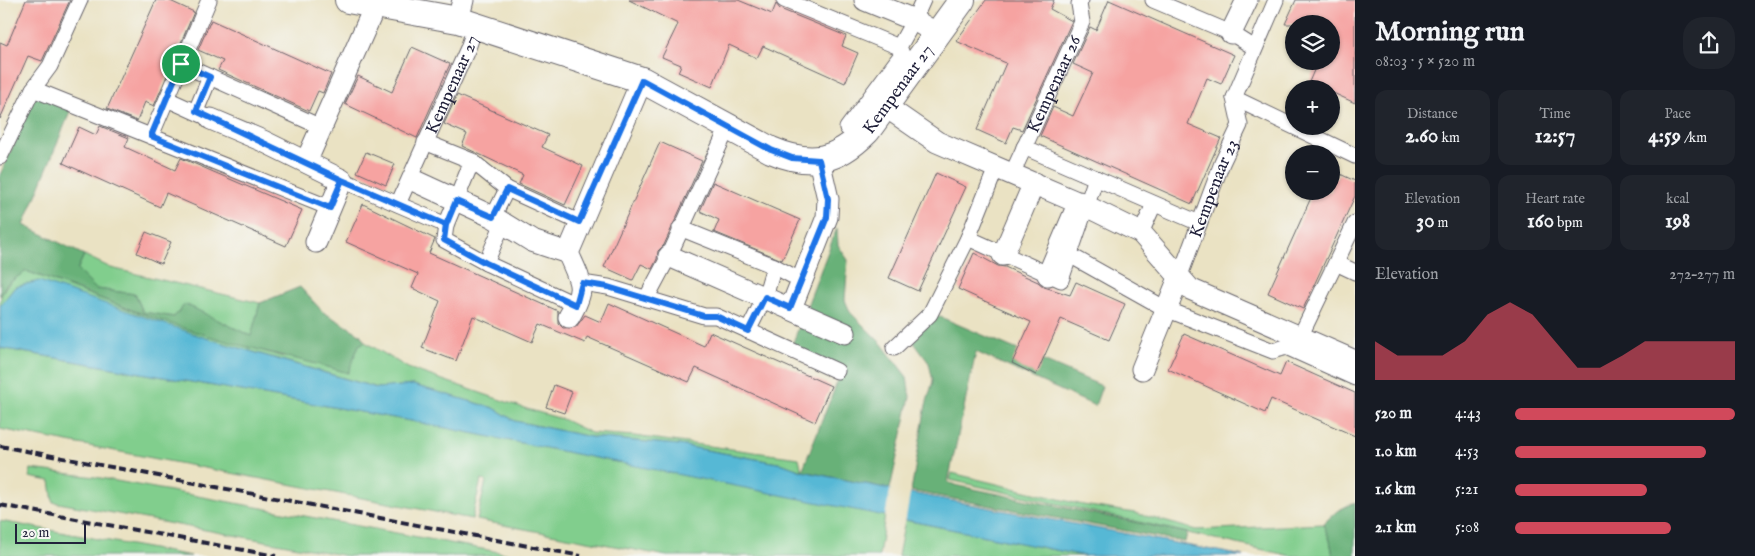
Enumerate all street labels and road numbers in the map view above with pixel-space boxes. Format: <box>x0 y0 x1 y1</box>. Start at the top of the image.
street label: Kempenaar 26 <box>1022 32 1087 137</box>
street label: Kempenaar 27 <box>421 33 484 138</box>
street label: Kempenaar 27 <box>858 40 939 139</box>
street label: Kempenaar 23 <box>1185 136 1245 241</box>

